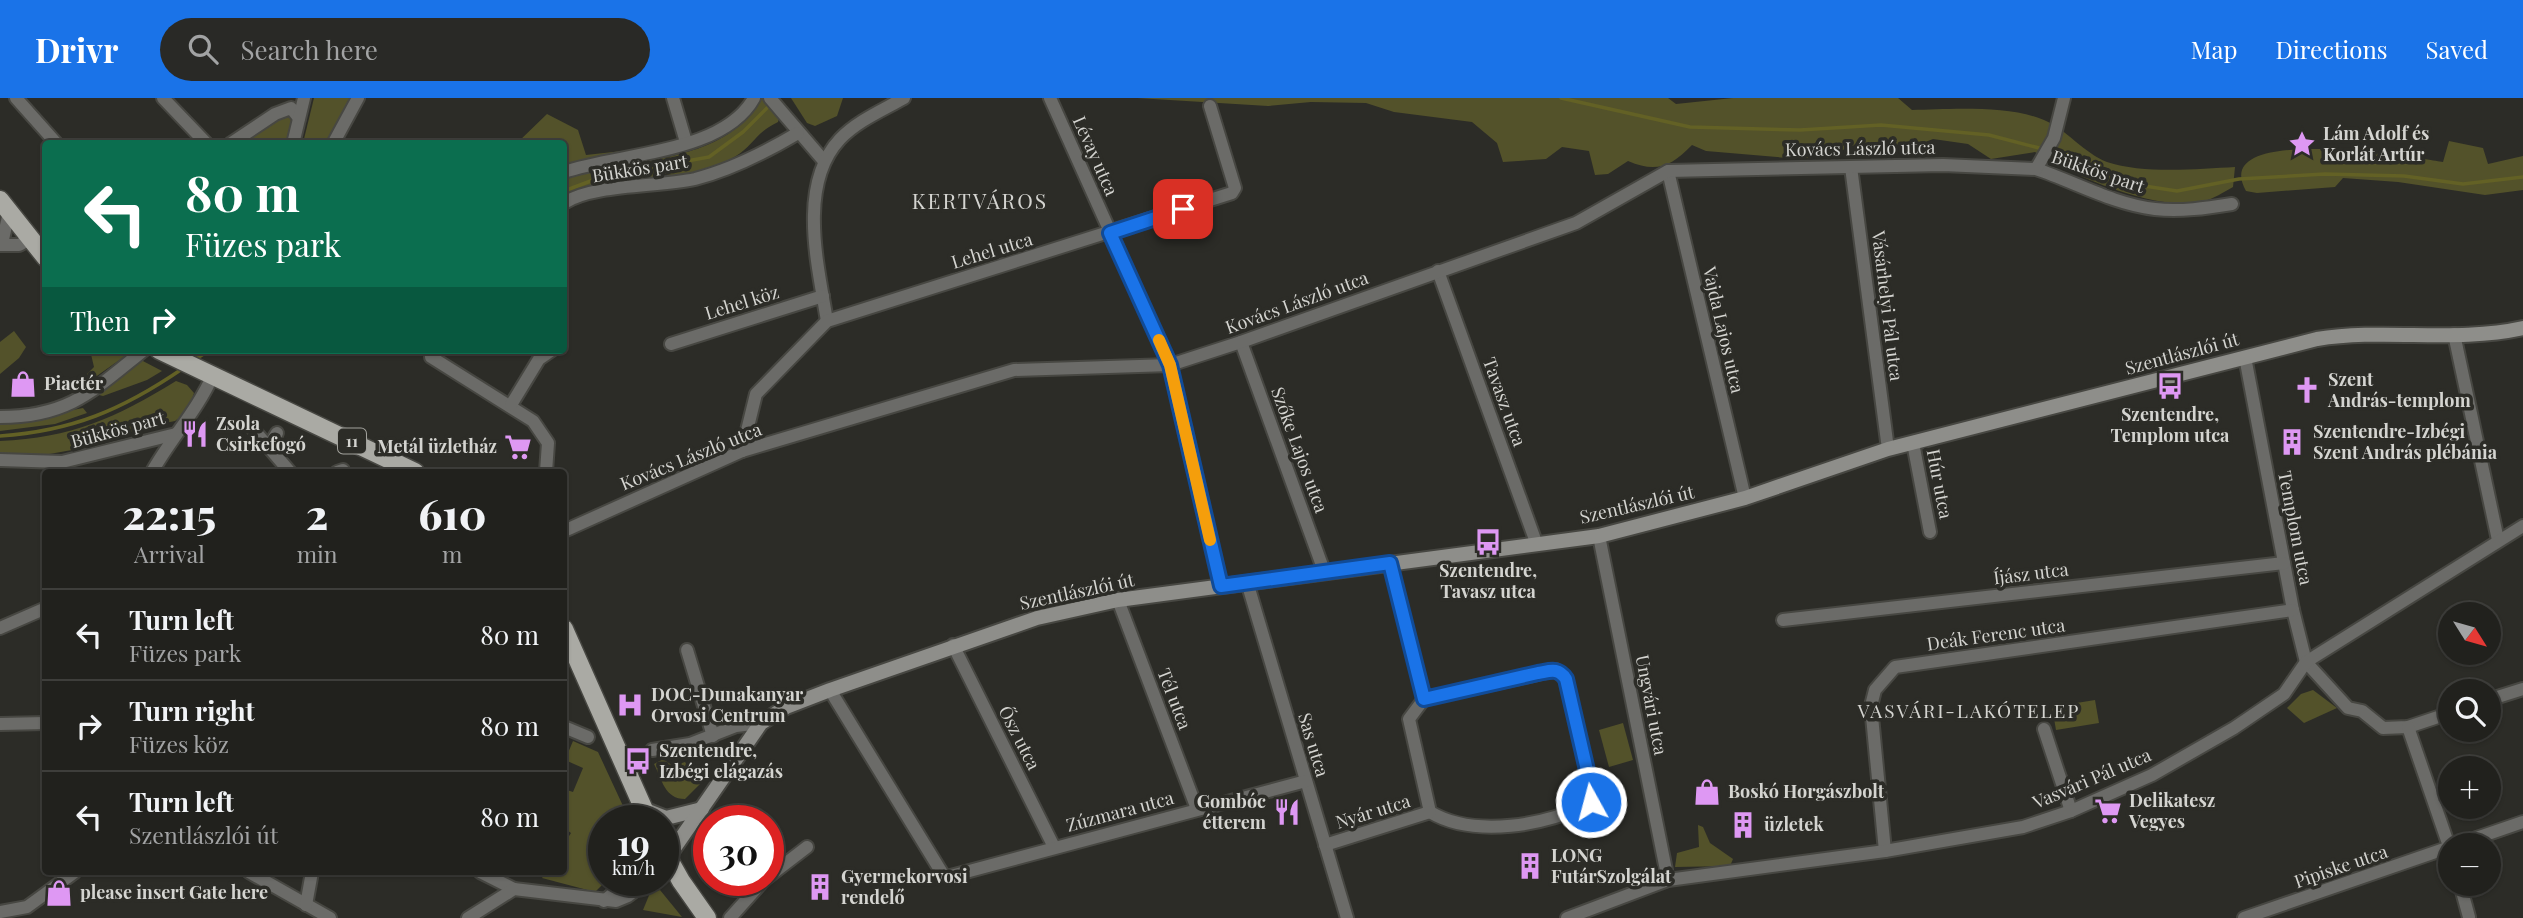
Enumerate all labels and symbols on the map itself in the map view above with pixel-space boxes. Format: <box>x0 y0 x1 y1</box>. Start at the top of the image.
street label: Lévay utca <box>1068 112 1124 199</box>
place label: Lám Adolf és Korlát Artúr <box>2323 121 2429 166</box>
place icon: Lám Adolf és Korlát Artúr <box>2287 129 2317 159</box>
street label: Kovács László utca <box>1785 135 1935 161</box>
street label: Bükkös part <box>2049 144 2149 198</box>
street label: Bükkös part <box>590 149 690 187</box>
pin <box>1153 179 1213 239</box>
district label: KERTVÁROS <box>912 186 1048 214</box>
street label: Lehel utca <box>948 226 1035 274</box>
street label: Vásárhelyi Pál utca <box>1867 228 1909 382</box>
street label: Vajda Lajos utca <box>1698 263 1750 395</box>
street label: Kovács László utca <box>1222 265 1371 339</box>
street label: Lehel köz <box>702 279 782 325</box>
street label: Szentlászlói út <box>2122 326 2242 380</box>
street label: Tavasz utca <box>1478 354 1532 450</box>
place label: Szent András-templom <box>2327 367 2471 412</box>
shop icon: Piactér <box>8 369 38 399</box>
place label: Piactér <box>44 371 104 395</box>
bus stop icon: Szentendre, Templom utca <box>2155 371 2185 401</box>
church icon: Szent András-templom <box>2292 375 2322 405</box>
street label: Szőke Lajos utca <box>1266 383 1334 516</box>
place label: Szentendre, Templom utca <box>2111 402 2230 447</box>
street label: Bükkös part <box>68 405 168 453</box>
place label: Zsola Csirkefogó <box>216 411 306 456</box>
street label: Kovács László utca <box>616 417 765 495</box>
restaurant icon: Zsola Csirkefogó <box>180 419 210 449</box>
place label: Szentendre-Izbégi Szent András plébánia <box>2313 419 2498 464</box>
building icon: Szentendre-Izbégi Szent András plébánia <box>2277 427 2307 457</box>
road number: 11 <box>338 428 366 454</box>
supermarket icon: Metál üzletház <box>503 432 533 462</box>
place label: Metál üzletház <box>377 434 497 458</box>
street label: Húr utca <box>1921 447 1958 521</box>
street label: Templom utca <box>2273 469 2319 587</box>
street label: Szentlászlói út <box>1577 479 1697 529</box>
bus stop icon: Szentendre, Tavasz utca <box>1473 527 1503 557</box>
street label: Íjász utca <box>1992 556 2070 590</box>
place label: Szentendre, Tavasz utca <box>1439 558 1537 603</box>
street label: Szentlászlói út <box>1017 567 1137 615</box>
north arrow <box>2438 602 2501 665</box>
street label: Deák Ferenc utca <box>1925 612 2067 656</box>
street label: Ungvári utca <box>1630 653 1673 757</box>
street label: Tél utca <box>1152 665 1198 733</box>
place label: DOC-Dunakanyar Orvosi Centrum <box>651 682 804 727</box>
hospital icon: DOC-Dunakanyar Orvosi Centrum <box>615 690 645 720</box>
district label: VASVÁRI-LAKÓTELEP <box>1857 697 2080 723</box>
street label: Ősz utca <box>994 701 1046 774</box>
street label: Sas utca <box>1293 710 1335 780</box>
place label: Szentendre, Izbégi elágazás <box>659 738 783 783</box>
street label: Vasvári Pál utca <box>2028 742 2154 814</box>
bus stop icon: Szentendre, Izbégi elágazás <box>623 746 653 776</box>
position arrow <box>1554 765 1628 839</box>
shop icon: Boskó Horgászbolt <box>1692 777 1722 807</box>
place label: Boskó Horgászbolt <box>1728 779 1885 803</box>
street label: Zúzmara utca <box>1063 785 1176 837</box>
street label: Nyár utca <box>1332 788 1413 834</box>
place label: Delikatesz Vegyes <box>2128 788 2215 833</box>
place label: Gombóc étterem <box>1197 789 1267 834</box>
supermarket icon: Delikatesz Vegyes <box>2093 796 2123 826</box>
restaurant icon: Gombóc étterem <box>1272 797 1302 827</box>
speed limit sign: 30 <box>693 805 784 896</box>
building icon: üzletek <box>1728 810 1758 840</box>
place label: üzletek <box>1764 812 1824 836</box>
street label: Pipiske utca <box>2291 839 2391 893</box>
place label: LONG FutárSzolgálat <box>1551 843 1672 888</box>
building icon: LONG FutárSzolgálat <box>1515 851 1545 881</box>
place label: Gyermekorvosi rendelő <box>841 864 968 909</box>
building icon: Gyermekorvosi rendelő <box>805 872 835 902</box>
shop icon: please insert Gate here <box>44 878 74 908</box>
place label: please insert Gate here <box>80 880 268 904</box>

